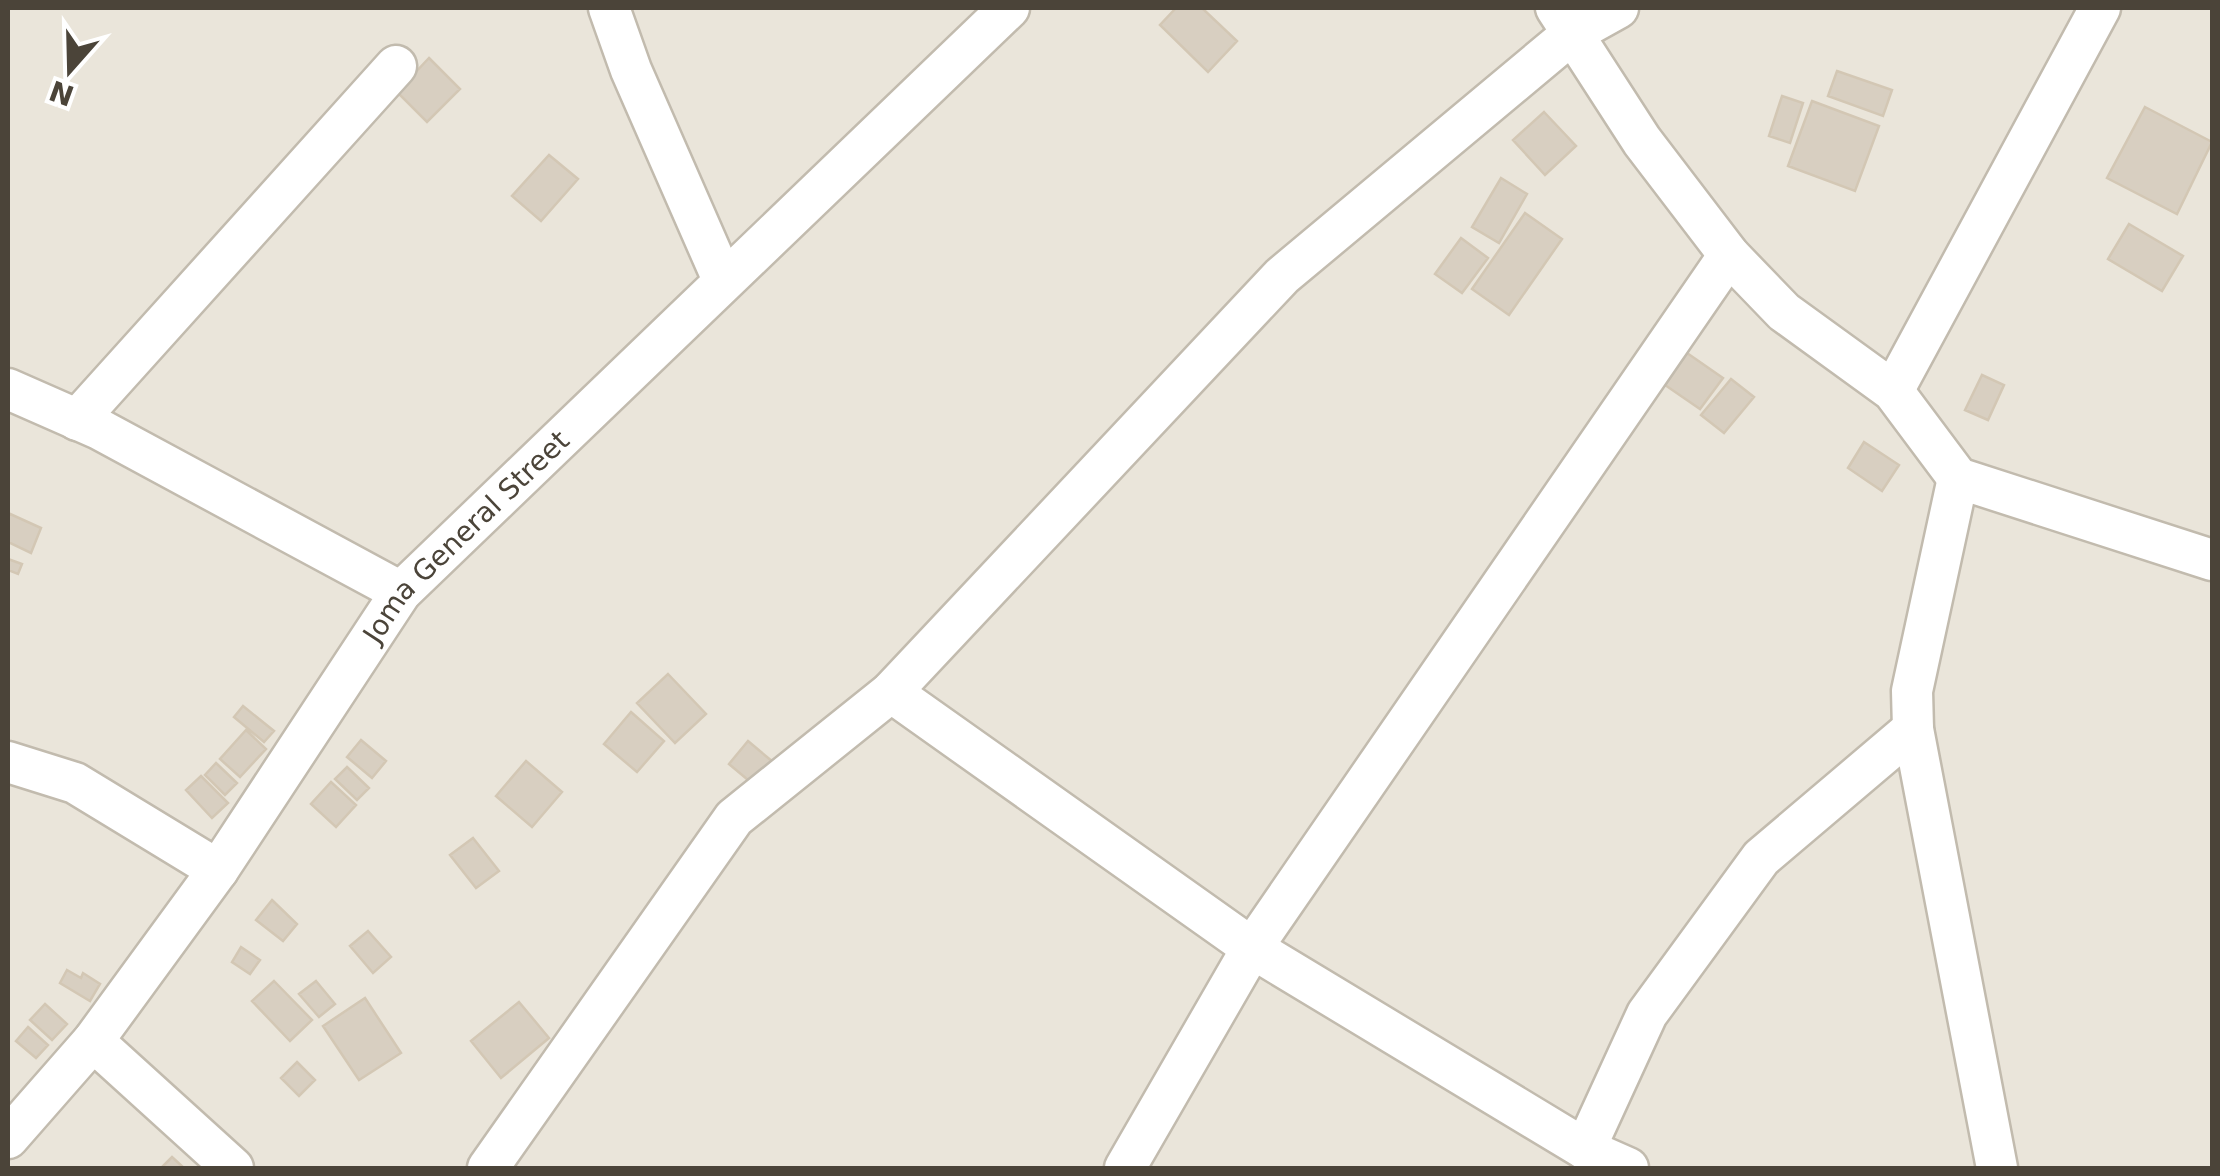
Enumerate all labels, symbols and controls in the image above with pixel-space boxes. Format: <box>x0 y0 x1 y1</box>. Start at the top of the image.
north arrow <box>20 20 120 120</box>
text: N <box>45 74 78 113</box>
street label: Joma General Street <box>355 424 576 651</box>

